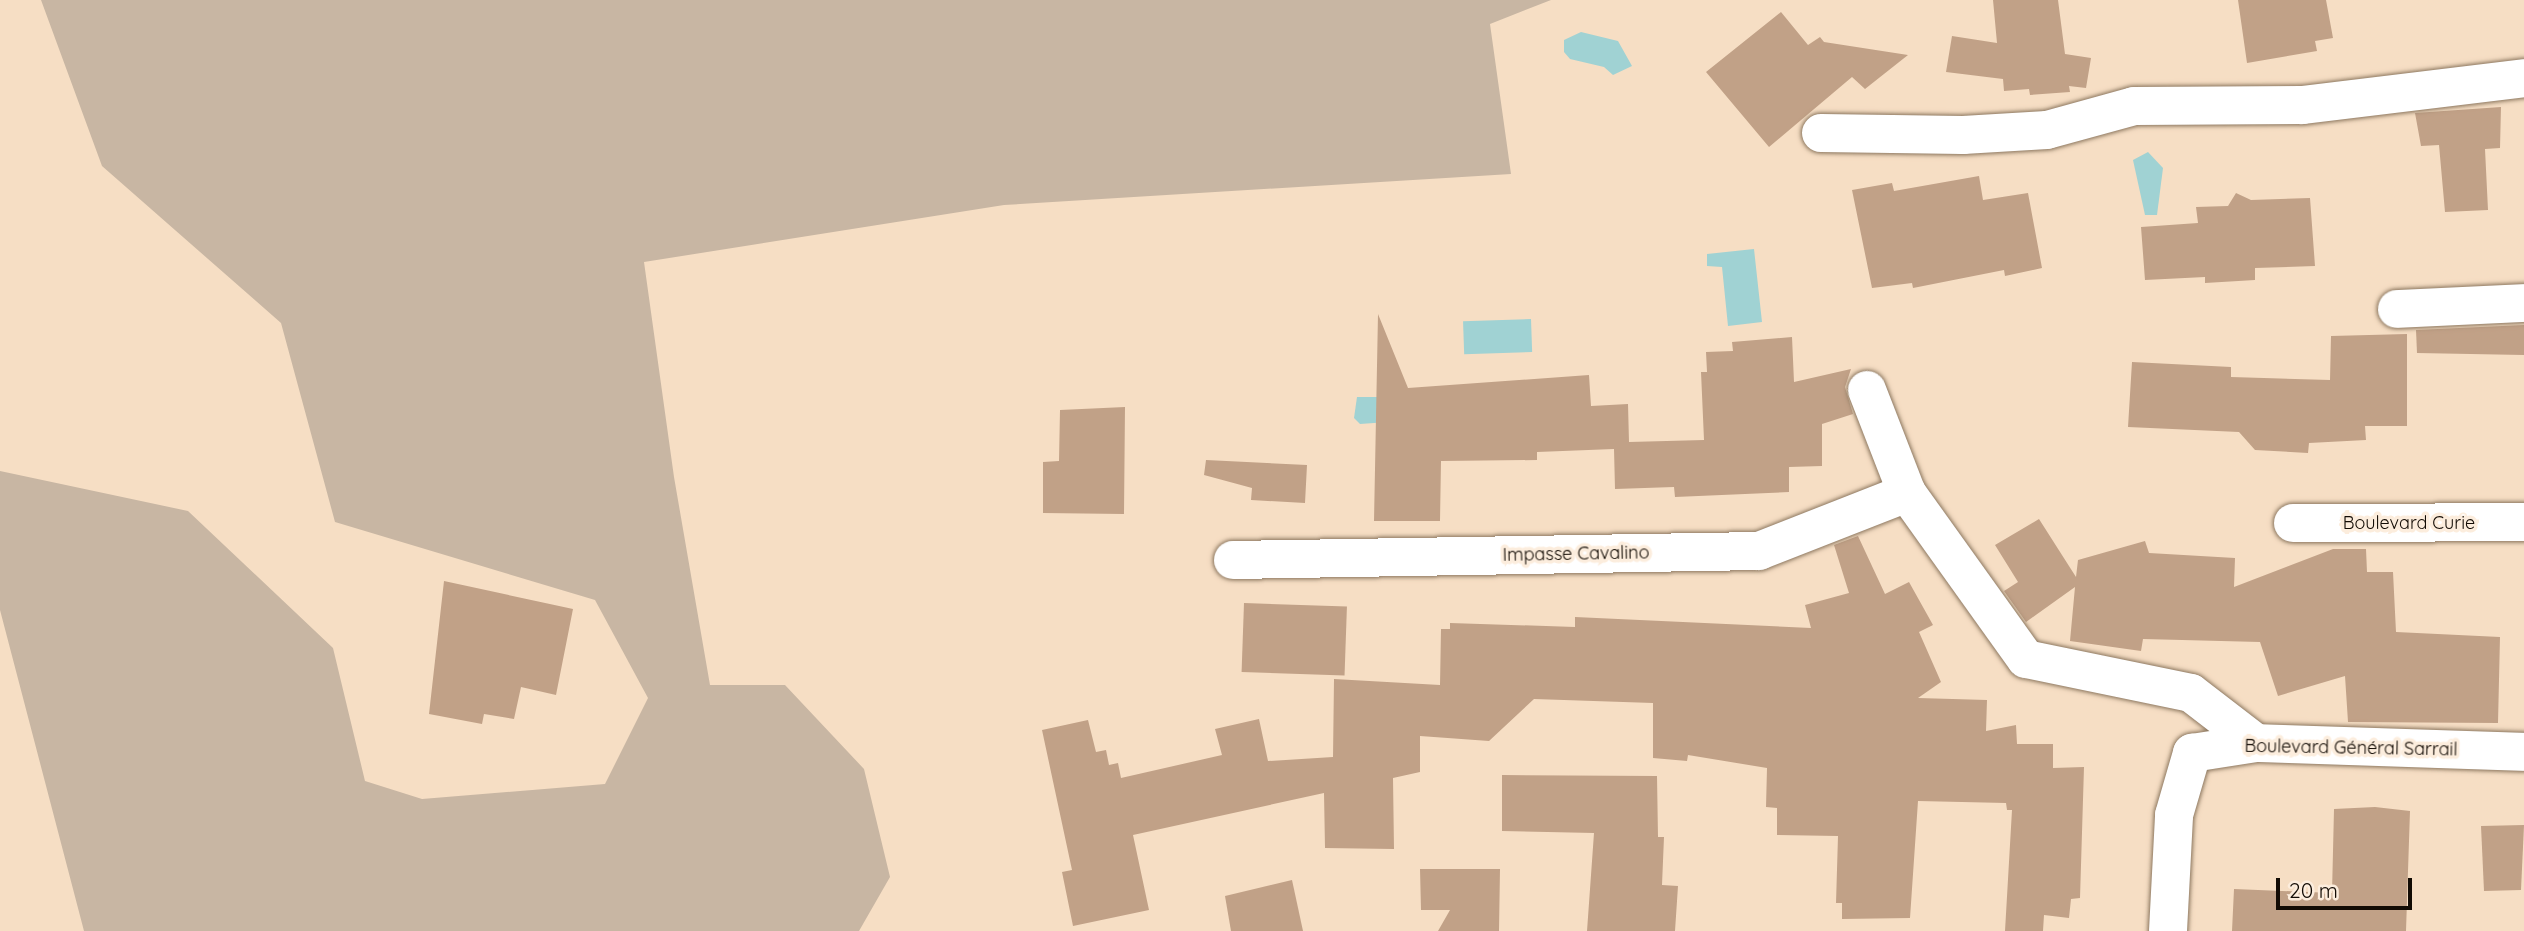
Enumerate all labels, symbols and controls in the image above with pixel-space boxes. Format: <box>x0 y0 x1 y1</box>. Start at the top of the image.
street label: Boulevard Curie <box>2343 512 2475 534</box>
street label: Impasse Cavalino <box>1502 542 1650 566</box>
street label: Boulevard Général Sarrail <box>2244 735 2458 761</box>
scale bar <box>2279 864 2416 908</box>
text: 20 m <box>2289 877 2338 903</box>

